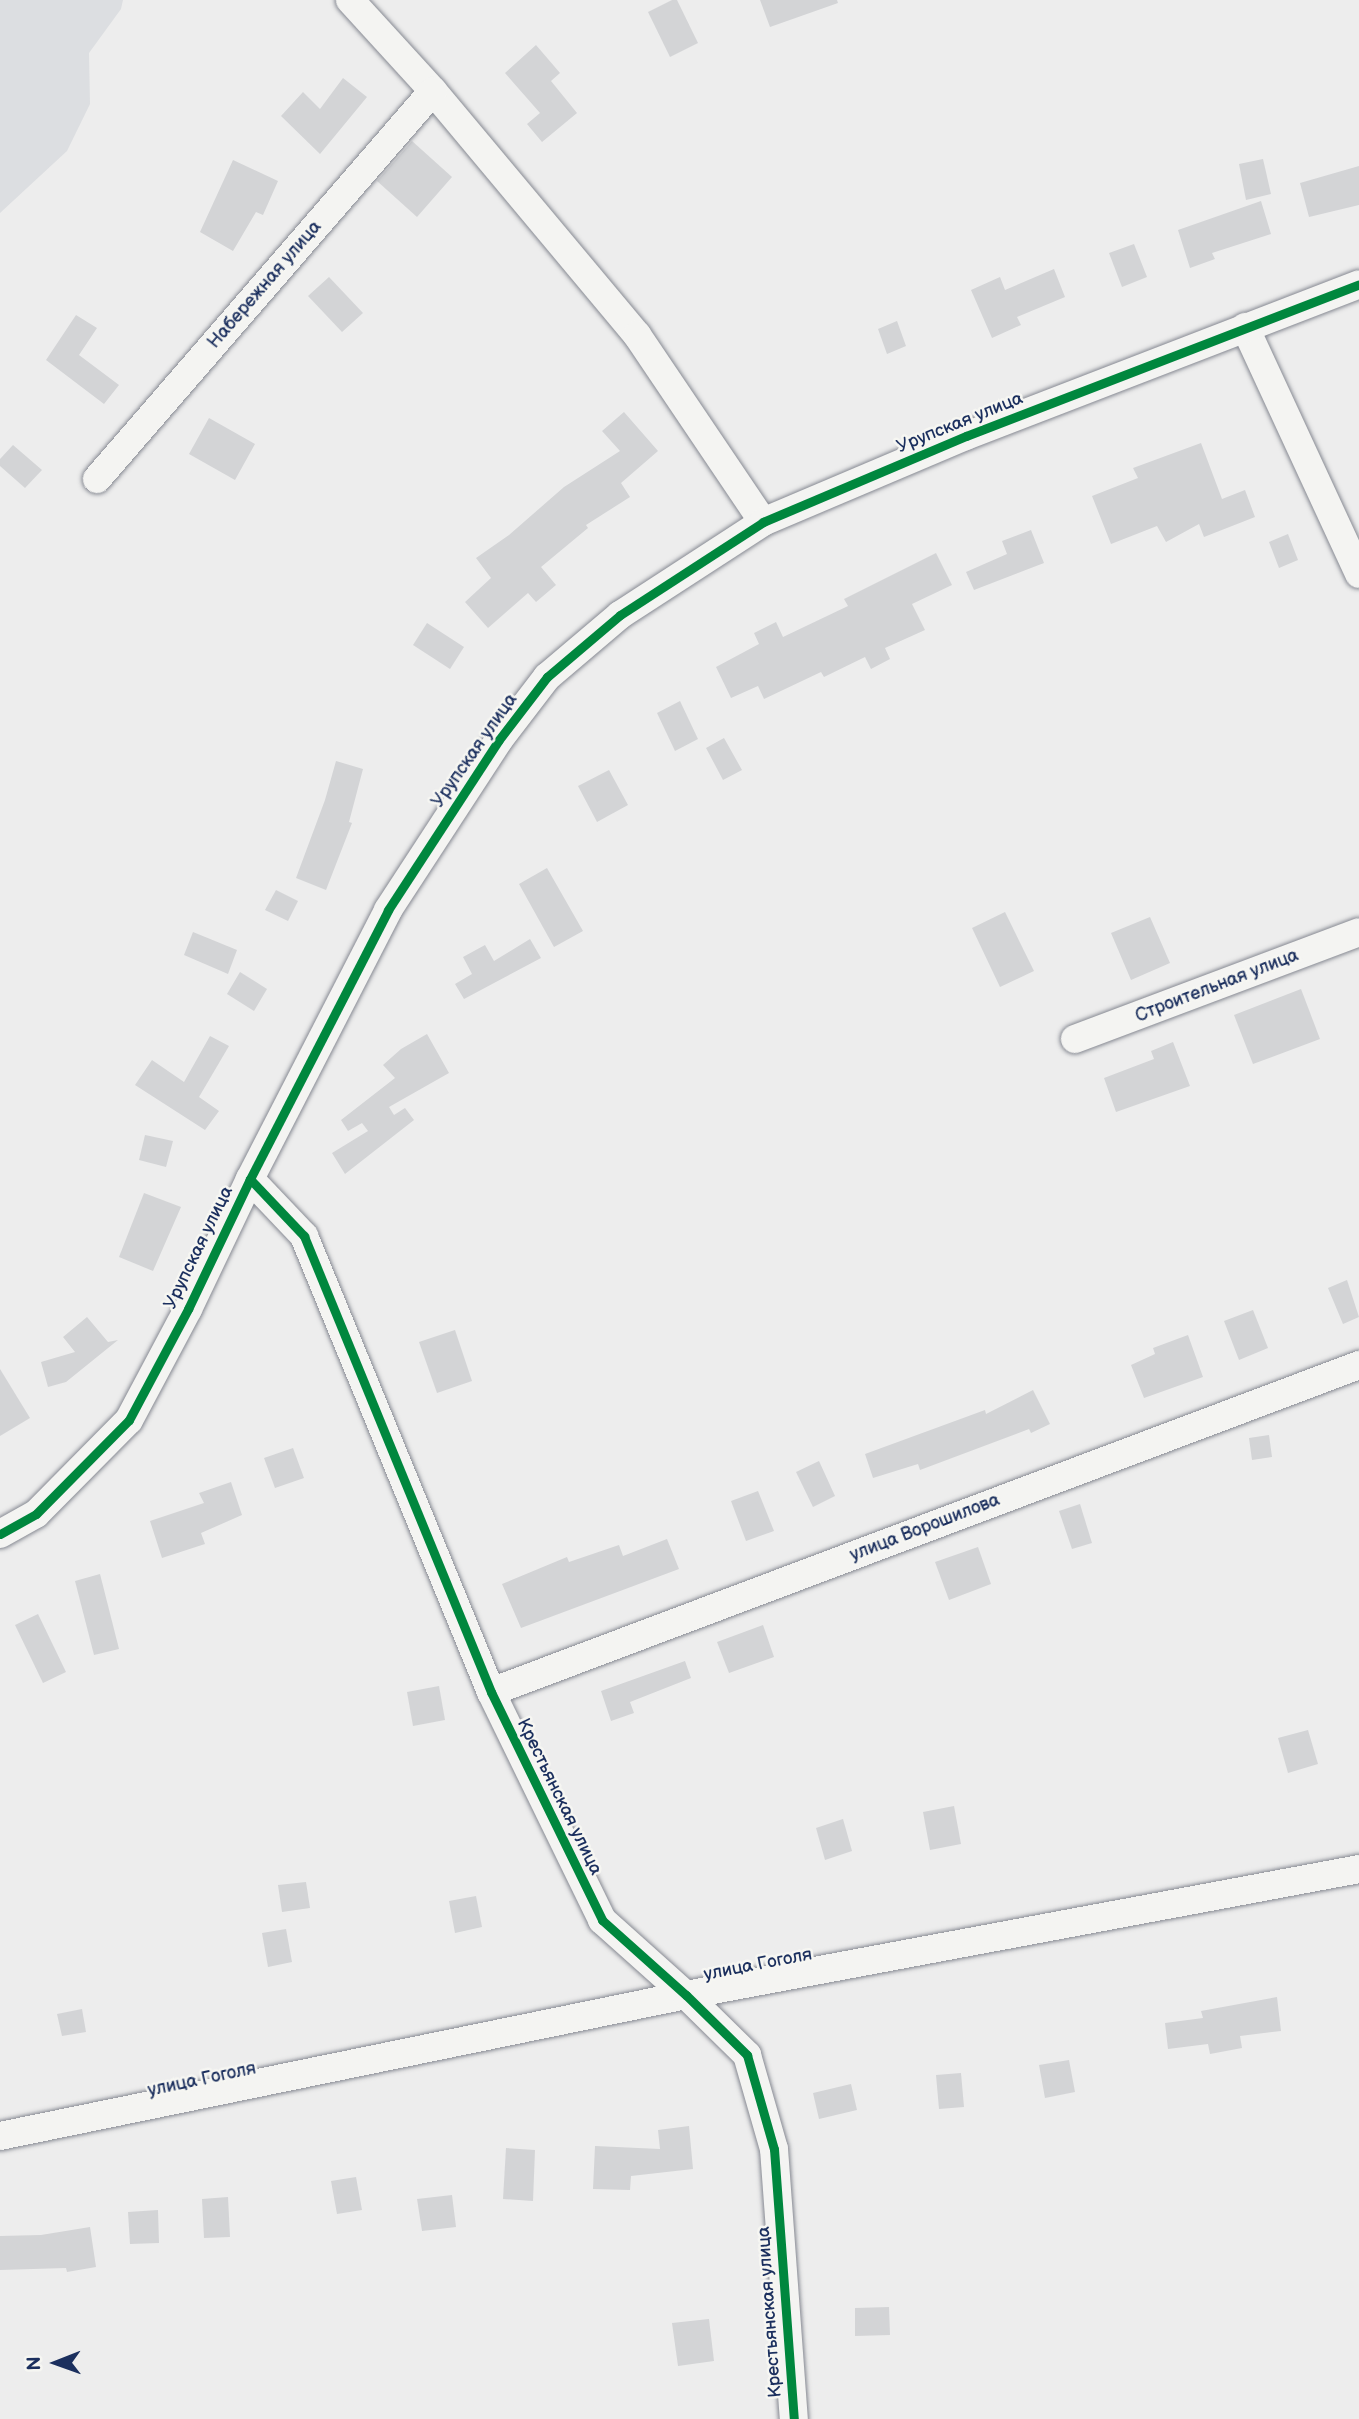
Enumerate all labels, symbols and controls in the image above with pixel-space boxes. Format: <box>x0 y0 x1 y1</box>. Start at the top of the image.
street label: Набережная улица <box>204 217 326 353</box>
street label: Урупская улица <box>894 388 1026 458</box>
street label: Урупская улица <box>428 690 522 812</box>
street label: Строительная улица <box>1132 945 1302 1027</box>
street label: Урупская улица <box>160 1183 238 1313</box>
street label: улица Ворошилова <box>847 1489 1003 1567</box>
street label: Крестьянская улица <box>512 1715 606 1879</box>
street label: улица Гоголя <box>702 1944 814 1986</box>
street label: улица Гоголя <box>146 2058 258 2102</box>
street label: Крестьянская улица <box>753 2226 787 2398</box>
north arrow <box>21 2328 91 2398</box>
text: N <box>23 2356 46 2371</box>

